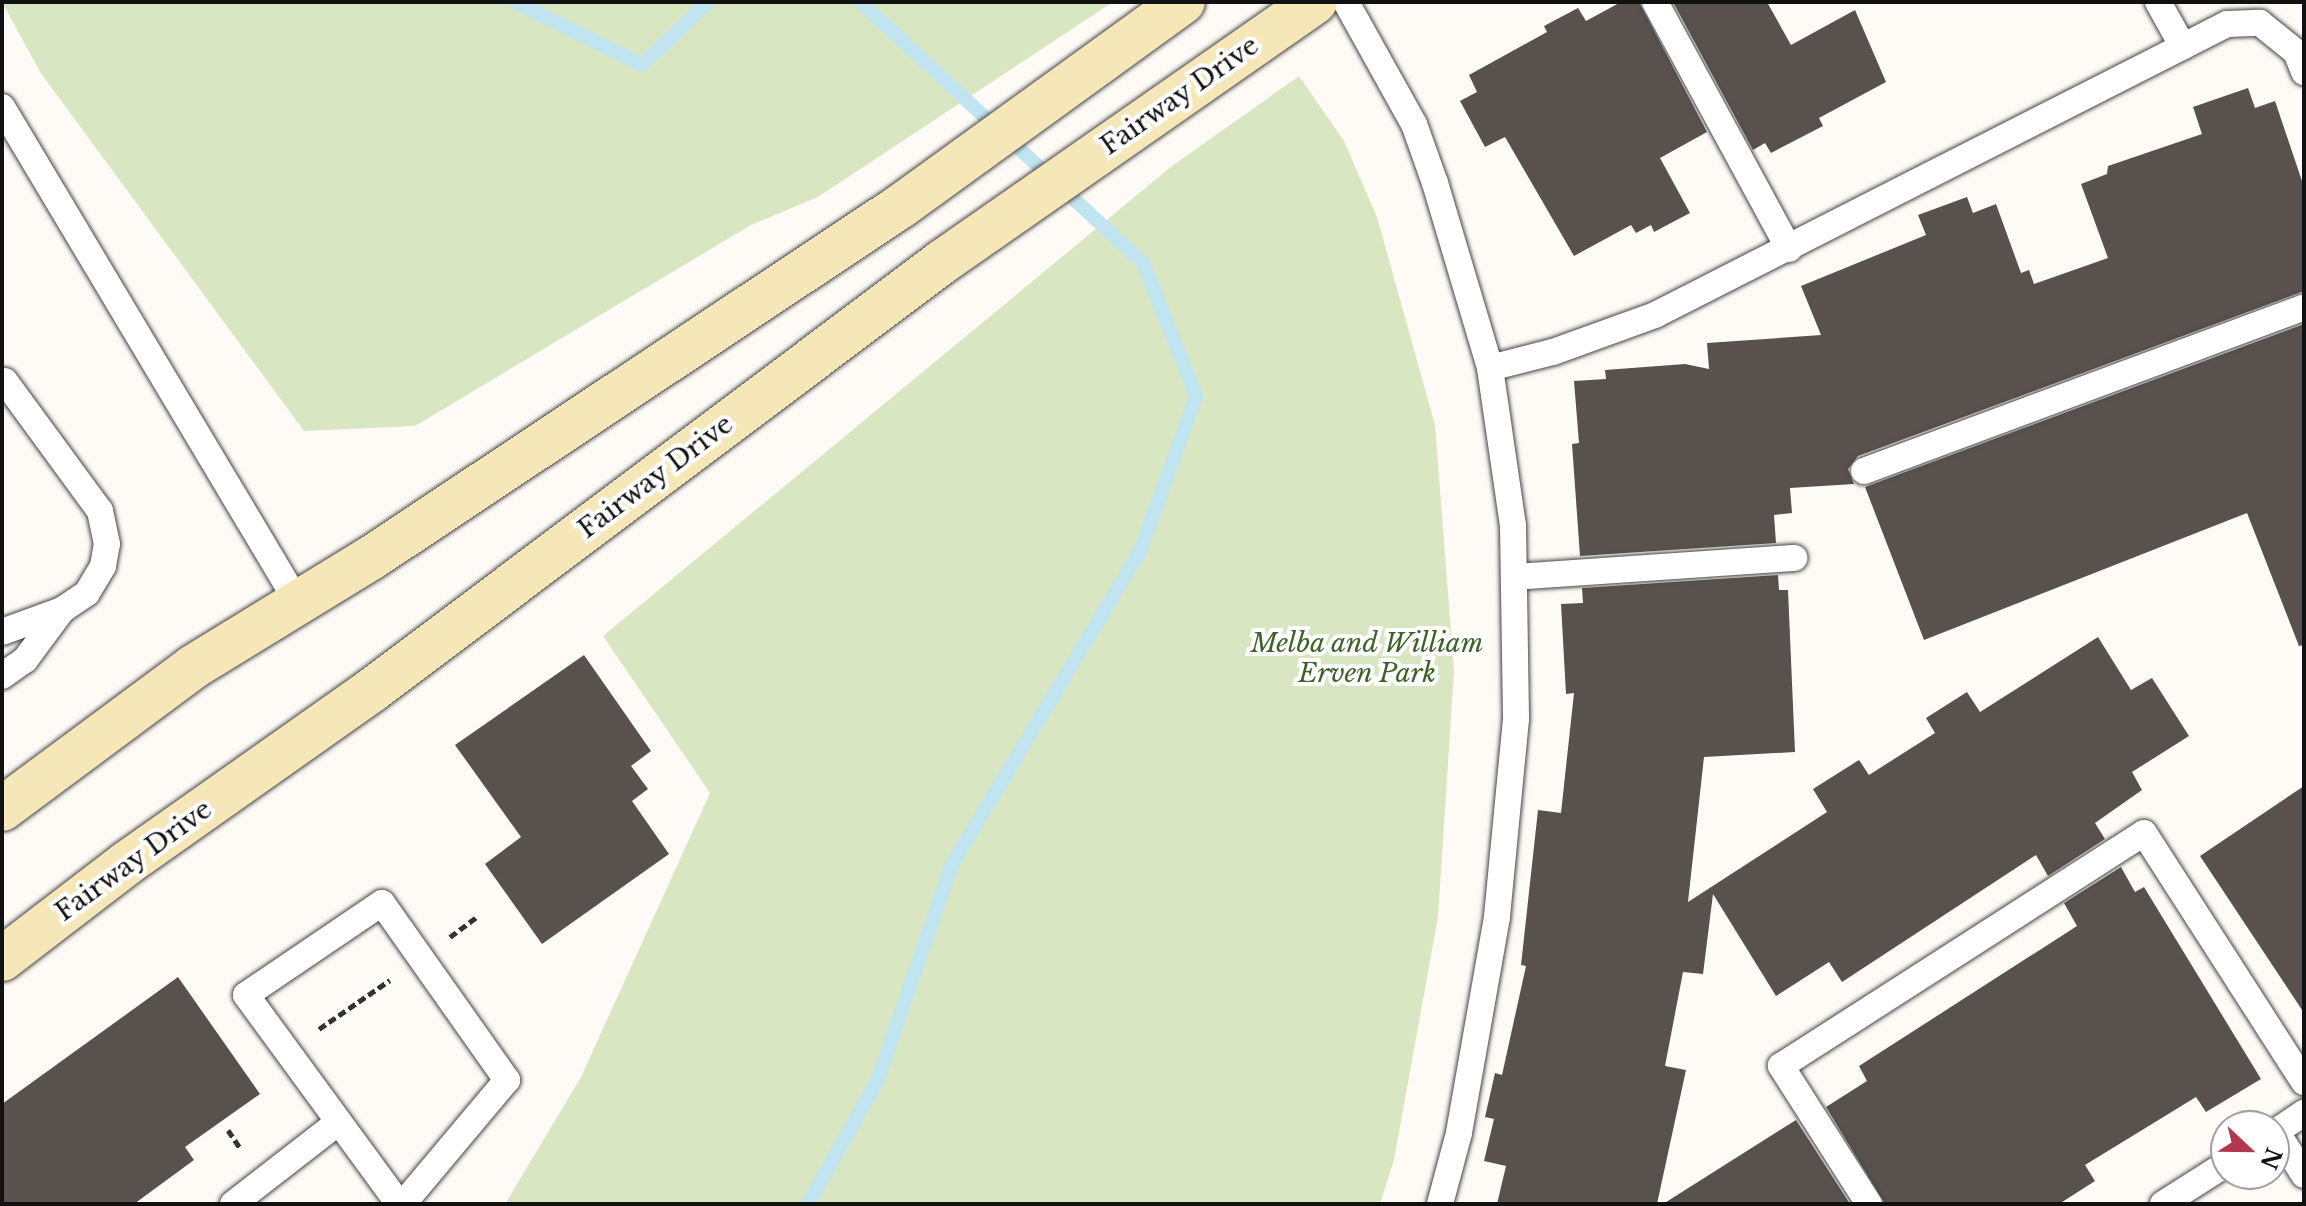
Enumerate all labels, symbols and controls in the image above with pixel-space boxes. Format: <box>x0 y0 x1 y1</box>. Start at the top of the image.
street label: Fairway Drive <box>1095 30 1265 162</box>
street label: Fairway Drive <box>572 408 740 546</box>
park label: Melba and William Erven Park <box>1250 628 1484 690</box>
street label: Fairway Drive <box>49 794 219 928</box>
north arrow <box>2210 1110 2290 1190</box>
text: N <box>2254 1144 2287 1173</box>

